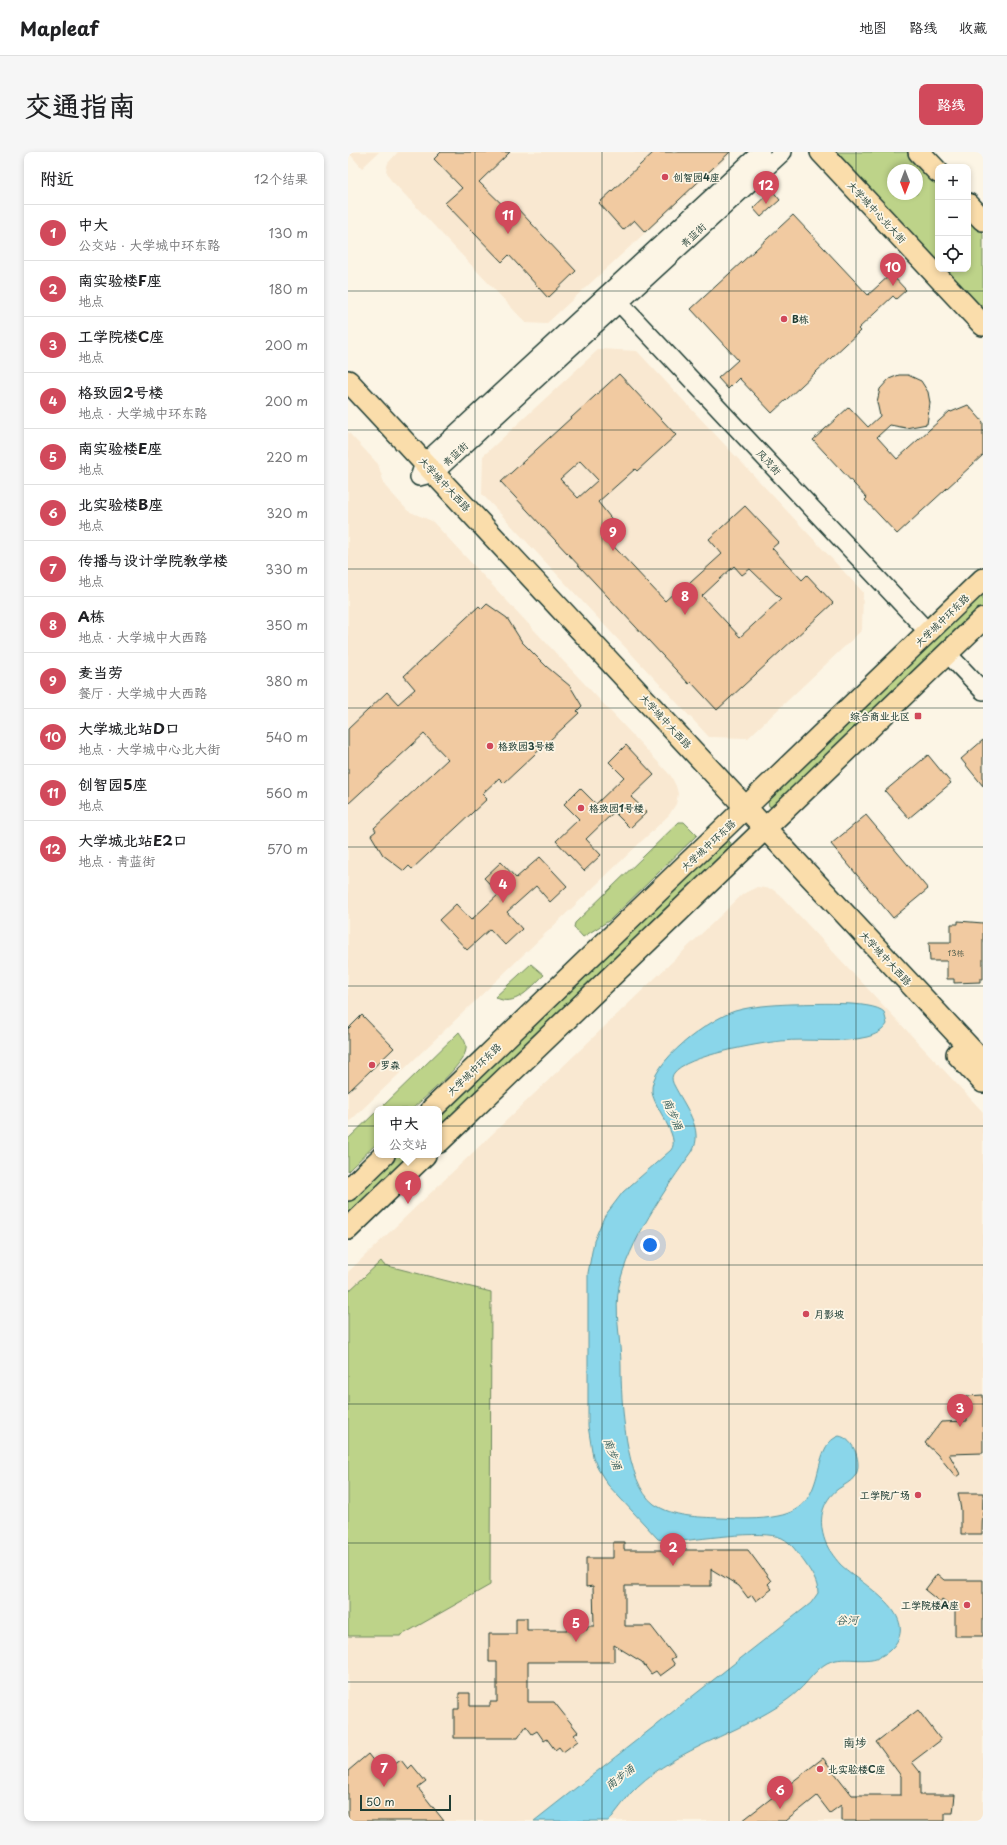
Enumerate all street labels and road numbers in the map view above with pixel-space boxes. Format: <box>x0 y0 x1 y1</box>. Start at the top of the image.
street label: 大学城中心北大街 <box>845 177 910 246</box>
street label: 青蓝街 <box>677 219 709 250</box>
street label: 青蓝街 <box>439 438 471 469</box>
street label: 风茂街 <box>754 446 785 478</box>
street label: 大学城中大西路 <box>416 453 475 514</box>
street label: 大学城中环东路 <box>911 590 972 649</box>
street label: 大学城中大西路 <box>637 690 696 751</box>
street label: 大学城中环东路 <box>677 815 738 874</box>
street label: 大学城中大西路 <box>857 927 916 988</box>
street label: 大学城中环东路 <box>443 1039 504 1098</box>

